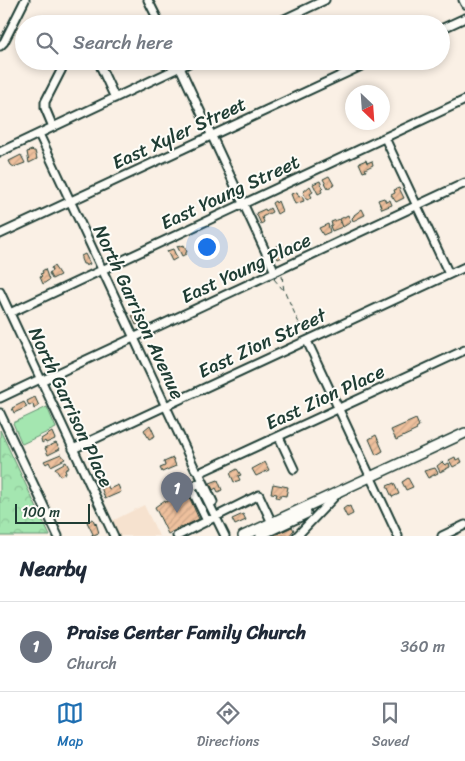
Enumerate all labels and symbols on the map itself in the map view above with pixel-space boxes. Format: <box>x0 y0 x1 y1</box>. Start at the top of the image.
north arrow <box>345 85 390 130</box>
street label: East Xyler Street <box>106 87 252 179</box>
street label: East Young Street <box>155 145 305 239</box>
street label: North Garrison Avenue <box>84 219 194 405</box>
street label: East Young Place <box>175 223 317 313</box>
your location <box>194 234 220 260</box>
street label: East Zion Street <box>192 298 333 387</box>
street label: North Garrison Place <box>19 321 123 493</box>
street label: East Zion Place <box>260 355 390 439</box>
pin: 1 <box>161 472 193 513</box>
scale bar <box>15 501 90 524</box>

